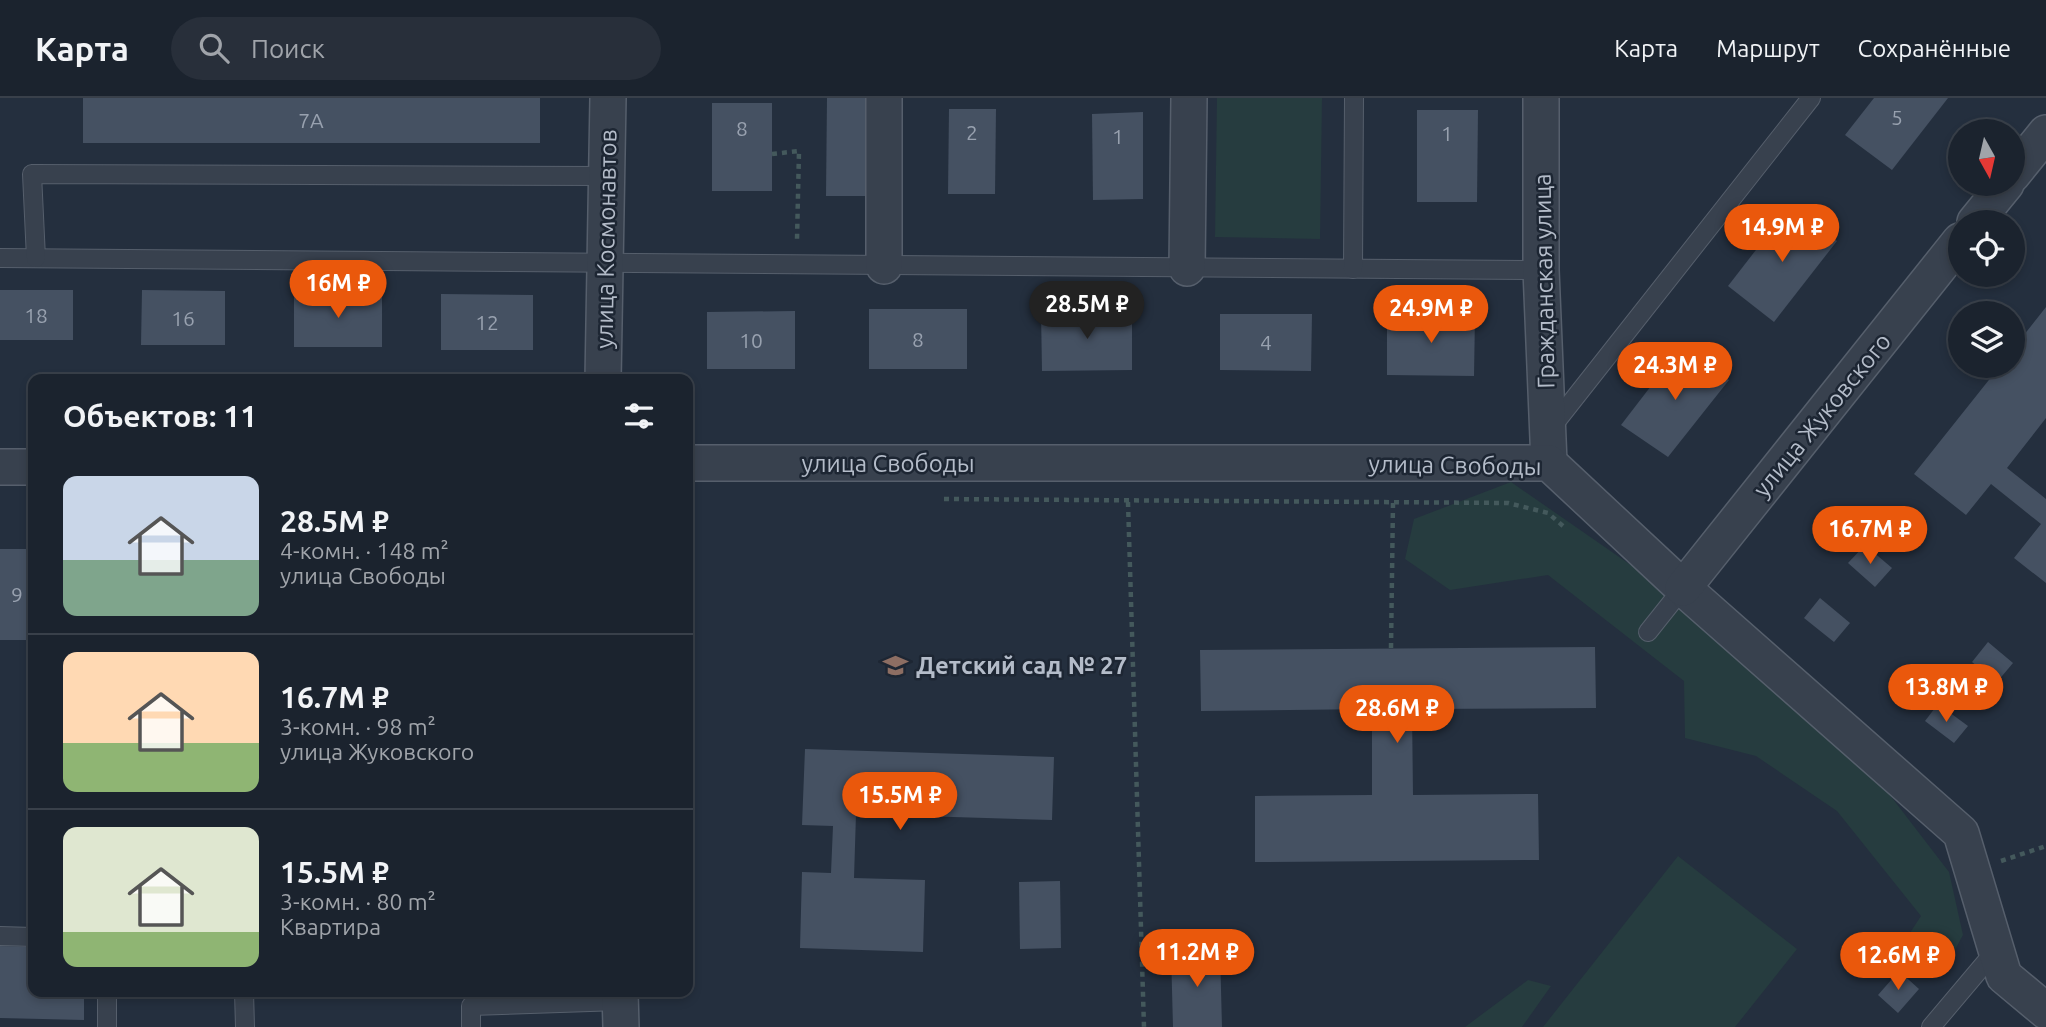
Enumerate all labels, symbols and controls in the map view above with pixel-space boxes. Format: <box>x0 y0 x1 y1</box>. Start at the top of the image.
search box <box>171 17 661 80</box>
icon: search <box>195 29 233 67</box>
text: Карта <box>35 30 129 67</box>
text: Поиск <box>251 34 325 63</box>
text: Карта <box>1614 35 1678 62</box>
text: Маршрут <box>1716 35 1820 62</box>
text: Сохранённые <box>1858 35 2011 62</box>
house number: 5 <box>1891 105 1903 129</box>
house number: 7А <box>298 108 324 132</box>
house number: 8 <box>736 116 748 140</box>
north arrow <box>1948 119 2025 196</box>
map controls <box>1948 119 2025 378</box>
house number: 2 <box>966 120 978 144</box>
house number: 1 <box>1441 121 1453 145</box>
house number: 1 <box>1112 124 1124 148</box>
street label: улица Космонавтов <box>591 129 621 349</box>
street label: Гражданская улица <box>1529 173 1559 389</box>
pin: 14.9M ₽ <box>1717 204 1847 264</box>
button: locate <box>1948 210 2025 287</box>
text: 14.9M ₽ <box>1740 214 1824 239</box>
pin: 16M ₽ <box>289 260 387 320</box>
text: 16M ₽ <box>306 270 370 295</box>
pin: 28.5M ₽ <box>1022 282 1152 341</box>
pin: 24.9M ₽ <box>1366 286 1496 345</box>
text: 28.5M ₽ <box>1045 291 1129 316</box>
text: 24.9M ₽ <box>1389 295 1473 320</box>
button: layers <box>1948 301 2025 378</box>
house number: 18 <box>24 303 48 327</box>
house number: 16 <box>171 306 195 330</box>
house number: 12 <box>475 310 499 334</box>
house number: 8 <box>912 327 924 351</box>
house number: 10 <box>739 328 763 352</box>
street label: улица Жуковского <box>1748 328 1896 502</box>
house number: 4 <box>1260 330 1272 354</box>
pin: 24.3M ₽ <box>1610 342 1740 402</box>
text: 24.3M ₽ <box>1633 352 1717 377</box>
icon: filters <box>620 397 658 435</box>
text: Объектов: 11 <box>63 399 257 433</box>
street label: улица Свободы <box>801 450 975 477</box>
street label: улица Свободы <box>1368 450 1542 480</box>
icon: home <box>119 504 203 588</box>
text: 28.5M ₽ <box>280 504 389 538</box>
pin: 16.7M ₽ <box>1805 506 1935 566</box>
text: 16.7M ₽ <box>1828 516 1912 541</box>
text: 4-комн. · 148 m² <box>280 538 449 563</box>
text: улица Свободы <box>280 563 446 588</box>
house number: 9 <box>11 582 23 606</box>
school or university icon: Детский сад № 27 <box>882 651 910 679</box>
place label: Детский сад № 27 <box>916 652 1127 679</box>
pin: 13.8M ₽ <box>1881 664 2011 724</box>
text: 13.8M ₽ <box>1904 674 1988 699</box>
icon: home <box>119 680 203 764</box>
text: 16.7M ₽ <box>280 680 389 714</box>
pin: 28.6M ₽ <box>1332 686 1462 745</box>
text: 28.6M ₽ <box>1355 695 1439 720</box>
text: 3-комн. · 98 m² <box>280 714 436 739</box>
text: улица Жуковского <box>280 739 474 764</box>
pin: 15.5M ₽ <box>835 772 965 832</box>
text: 15.5M ₽ <box>858 782 942 807</box>
icon: home <box>119 855 203 939</box>
text: 15.5M ₽ <box>280 855 389 889</box>
text: 3-комн. · 80 m² <box>280 889 436 914</box>
text: Квартира <box>280 914 381 939</box>
pin: 11.2M ₽ <box>1132 930 1262 989</box>
pin: 12.6M ₽ <box>1833 932 1963 992</box>
text: 11.2M ₽ <box>1155 939 1239 964</box>
text: 12.6M ₽ <box>1856 942 1940 967</box>

